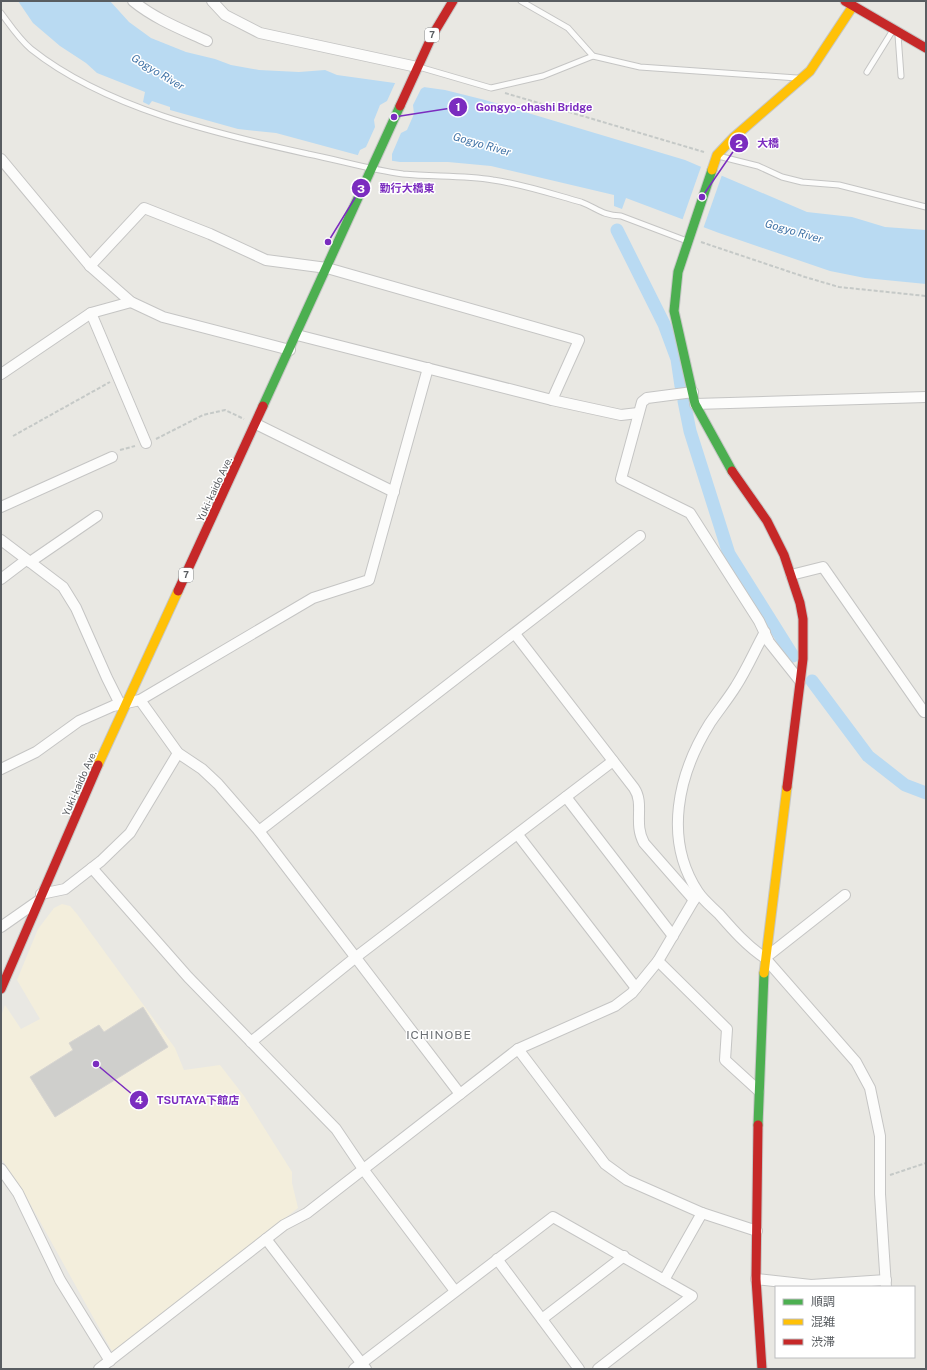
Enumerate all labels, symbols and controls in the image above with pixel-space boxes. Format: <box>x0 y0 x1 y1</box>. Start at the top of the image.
road number: 7 <box>425 28 439 42</box>
water label: Gogyo River <box>129 52 187 93</box>
callout: Gongyo-ohashi Bridge <box>448 95 601 118</box>
text: 1 <box>455 100 461 114</box>
text: Gongyo-ohashi Bridge <box>476 101 592 113</box>
water label: Gogyo River <box>452 130 513 158</box>
callout: 大橋 <box>729 132 787 155</box>
text: 2 <box>735 137 743 151</box>
text: 大橋 <box>757 137 779 149</box>
callout: 勤行大橋東 <box>351 177 442 200</box>
text: 3 <box>357 182 365 196</box>
text: 勤行大橋東 <box>380 182 435 194</box>
water label: Gogyo River <box>764 217 825 245</box>
street label: Yuki-kaido Ave. <box>194 455 234 523</box>
road number: 7 <box>179 568 193 582</box>
street label: Yuki-kaido Ave. <box>59 749 99 817</box>
district label: ICHINOBE <box>406 1028 472 1042</box>
callout: TSUTAYA下館店 <box>129 1088 247 1111</box>
text: 4 <box>135 1093 143 1107</box>
text: TSUTAYA下館店 <box>157 1094 239 1106</box>
legend <box>775 1286 915 1358</box>
text: 順調 <box>811 1295 835 1309</box>
text: 混雑 <box>811 1315 835 1329</box>
text: 渋滞 <box>811 1335 835 1349</box>

